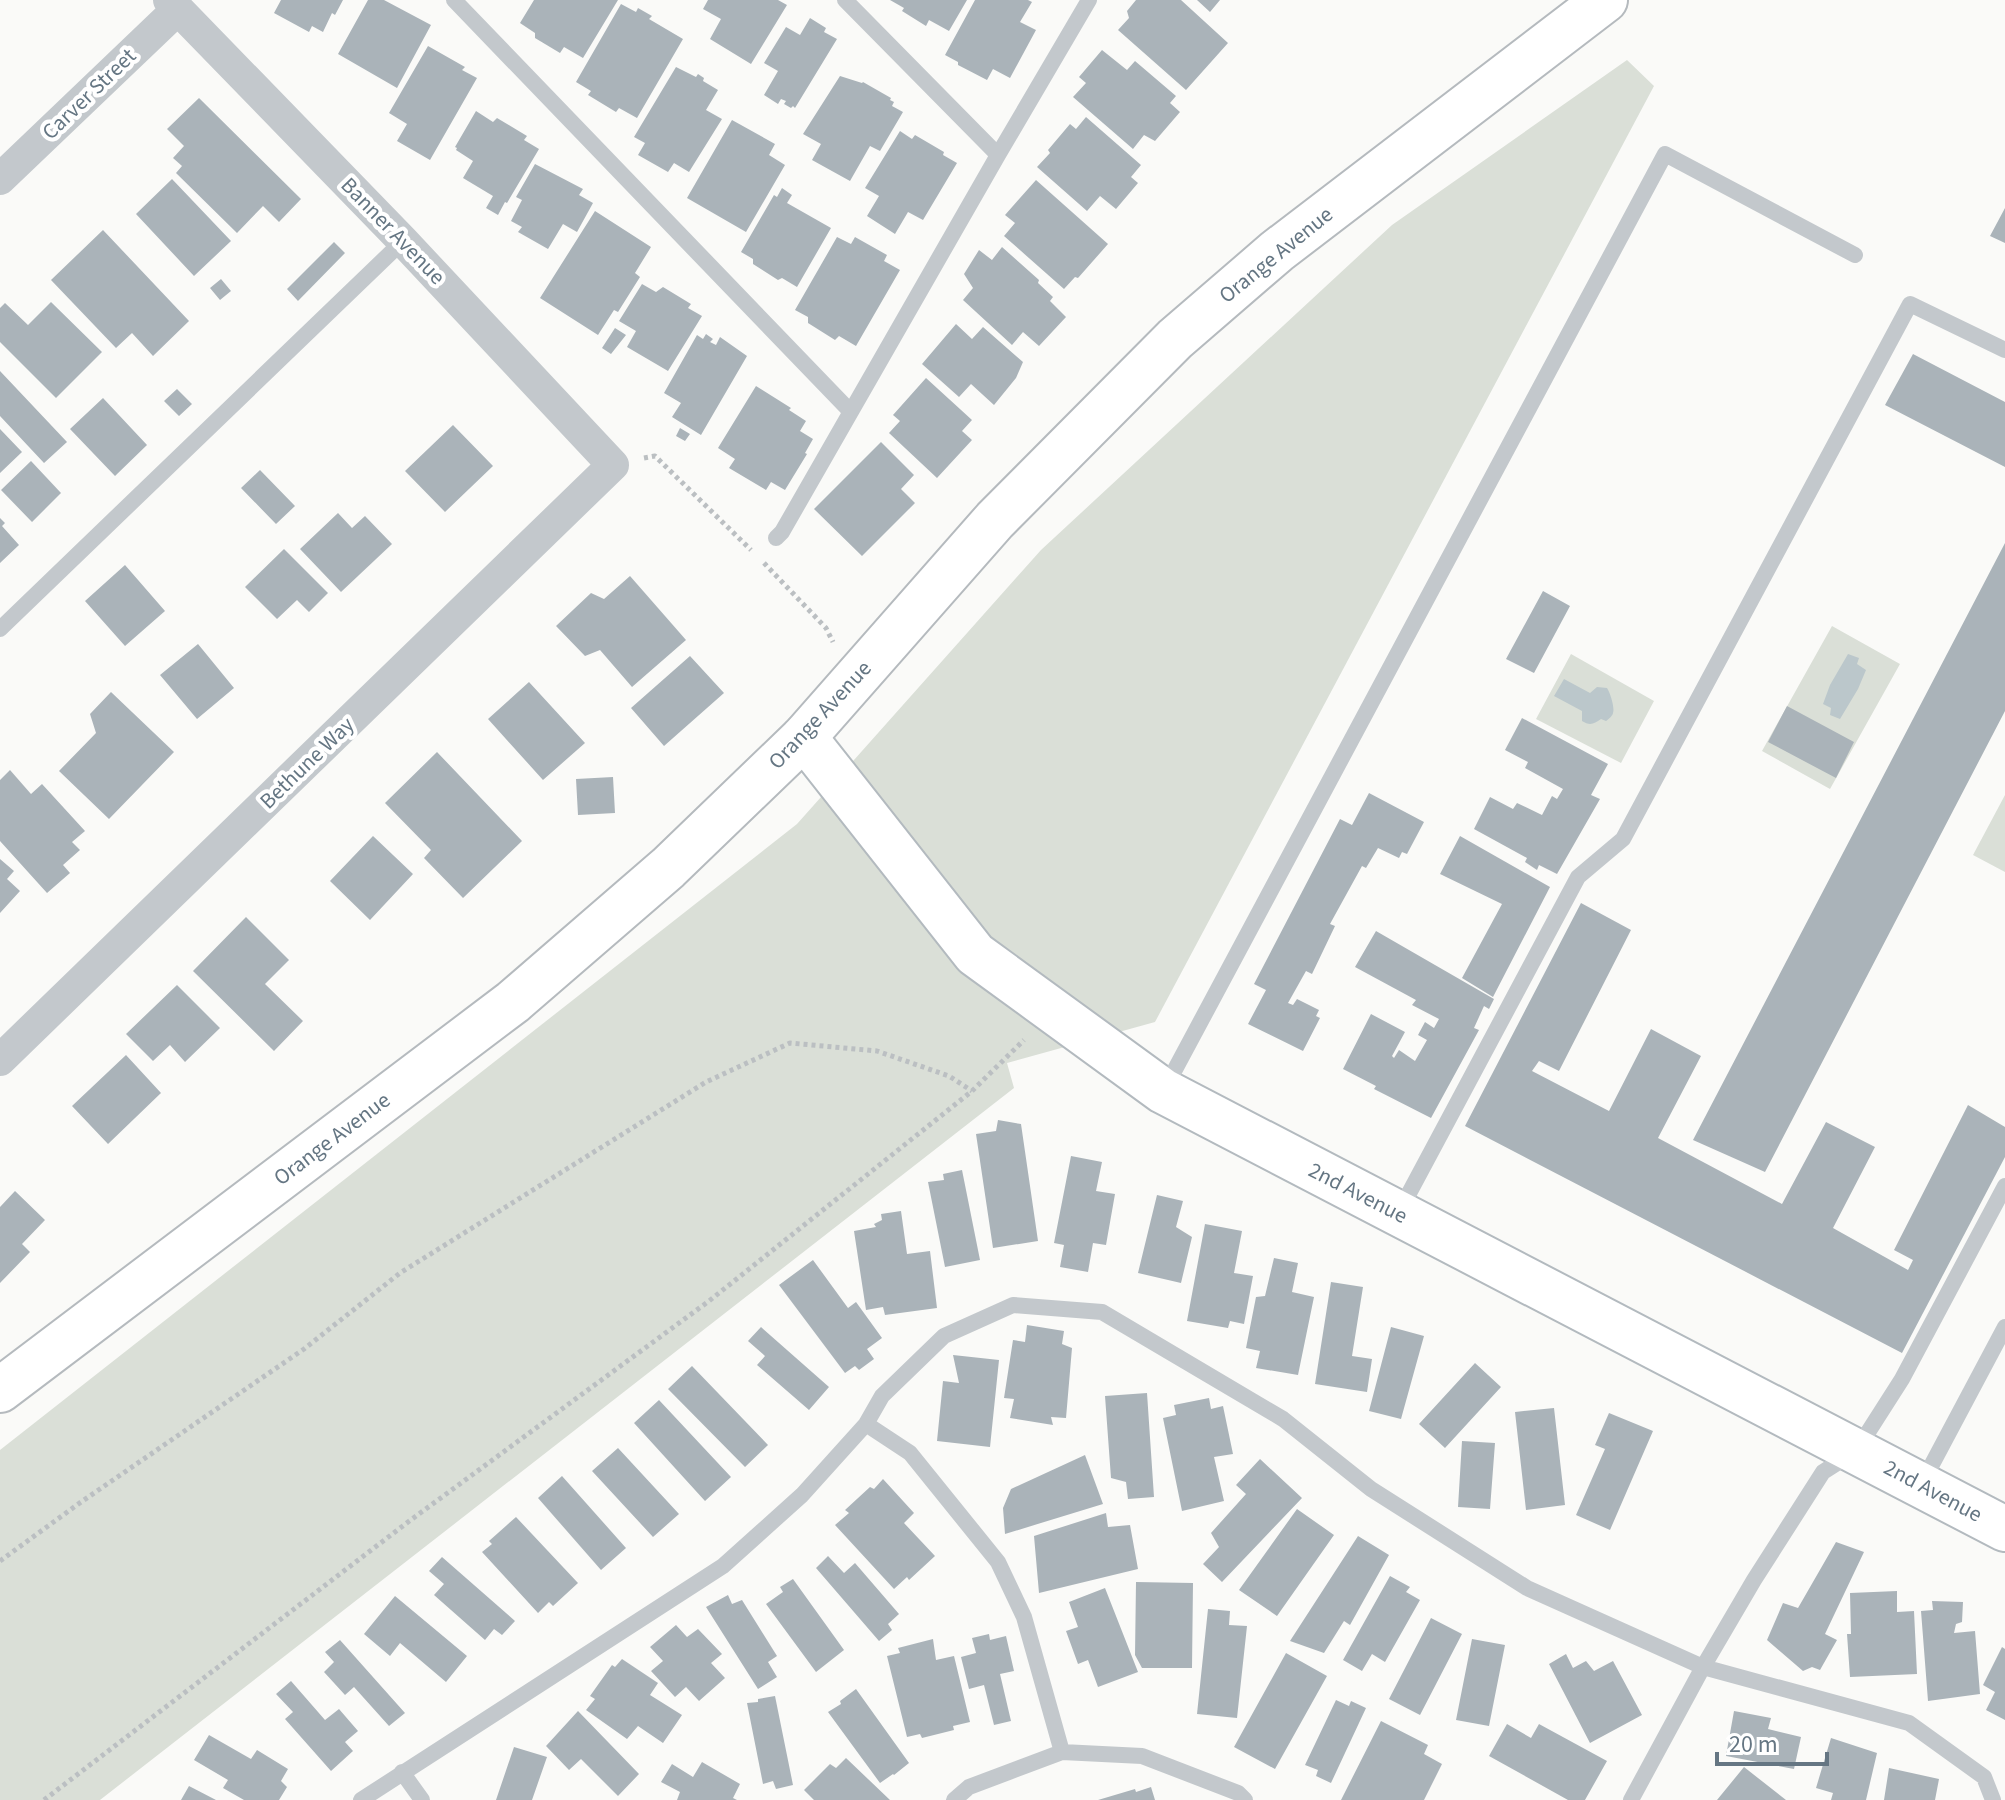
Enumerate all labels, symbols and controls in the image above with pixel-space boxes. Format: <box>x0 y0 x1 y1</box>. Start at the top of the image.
street label: Carver Street <box>35 40 144 147</box>
street label: Banner Avenue <box>333 170 453 292</box>
street label: Orange Avenue <box>1212 199 1340 311</box>
street label: Orange Avenue <box>761 653 879 777</box>
street label: Bethune Way <box>252 709 362 816</box>
street label: Orange Avenue <box>267 1084 397 1194</box>
street label: 2nd Avenue <box>1303 1154 1413 1232</box>
street label: 2nd Avenue <box>1878 1452 1988 1530</box>
scale bar <box>1717 1716 1827 1766</box>
text: 20 m <box>1729 1727 1778 1762</box>

